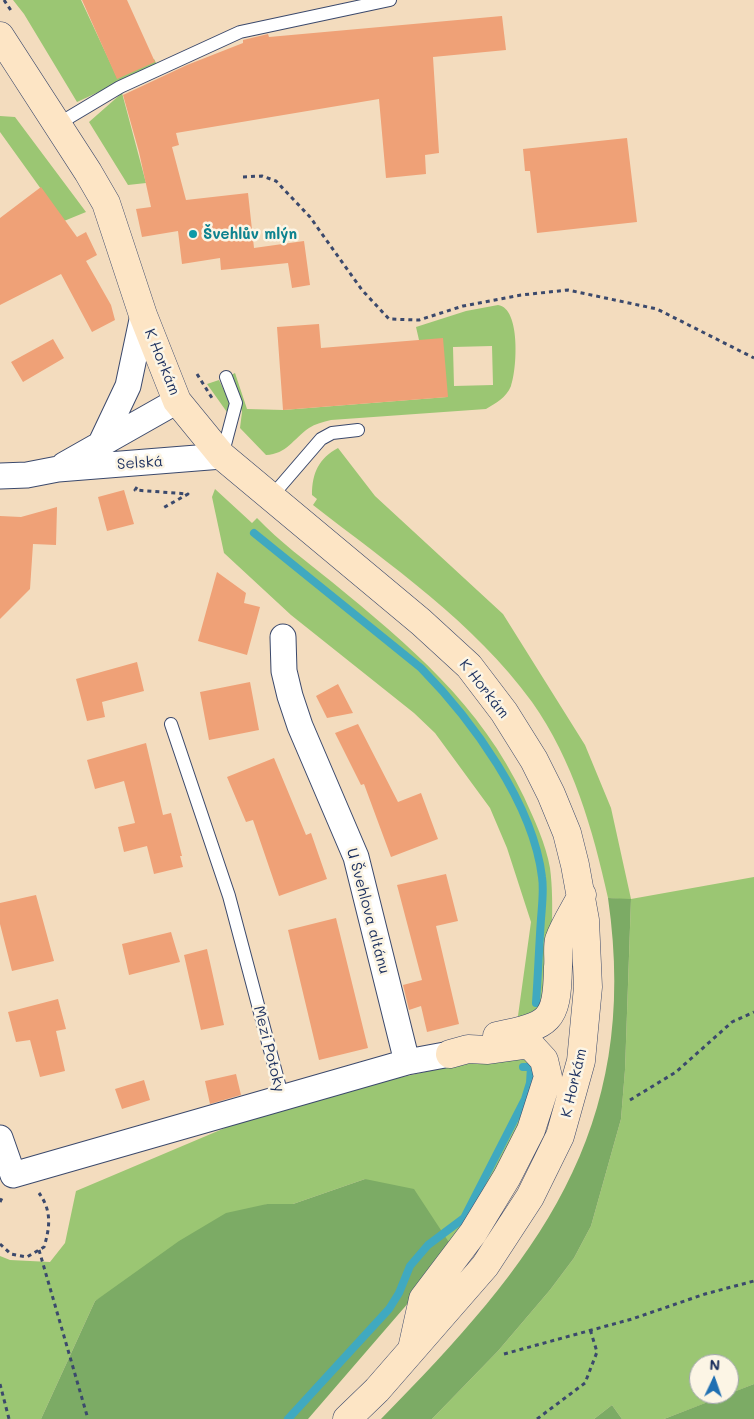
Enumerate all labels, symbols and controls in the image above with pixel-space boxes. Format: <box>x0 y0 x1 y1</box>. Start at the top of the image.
place label: Švehlův mlýn <box>203 225 297 243</box>
marker: Švehlův mlýn <box>187 228 199 240</box>
street label: K Horkám <box>140 326 184 398</box>
street label: Selská <box>116 452 164 474</box>
street label: K Horkám <box>455 656 513 722</box>
street label: U Švehlova altánu <box>343 846 393 976</box>
street label: Mezi Potoky <box>250 1004 288 1094</box>
street label: K Horkám <box>557 1047 591 1119</box>
north arrow <box>689 1354 739 1404</box>
text: N <box>709 1355 721 1374</box>

